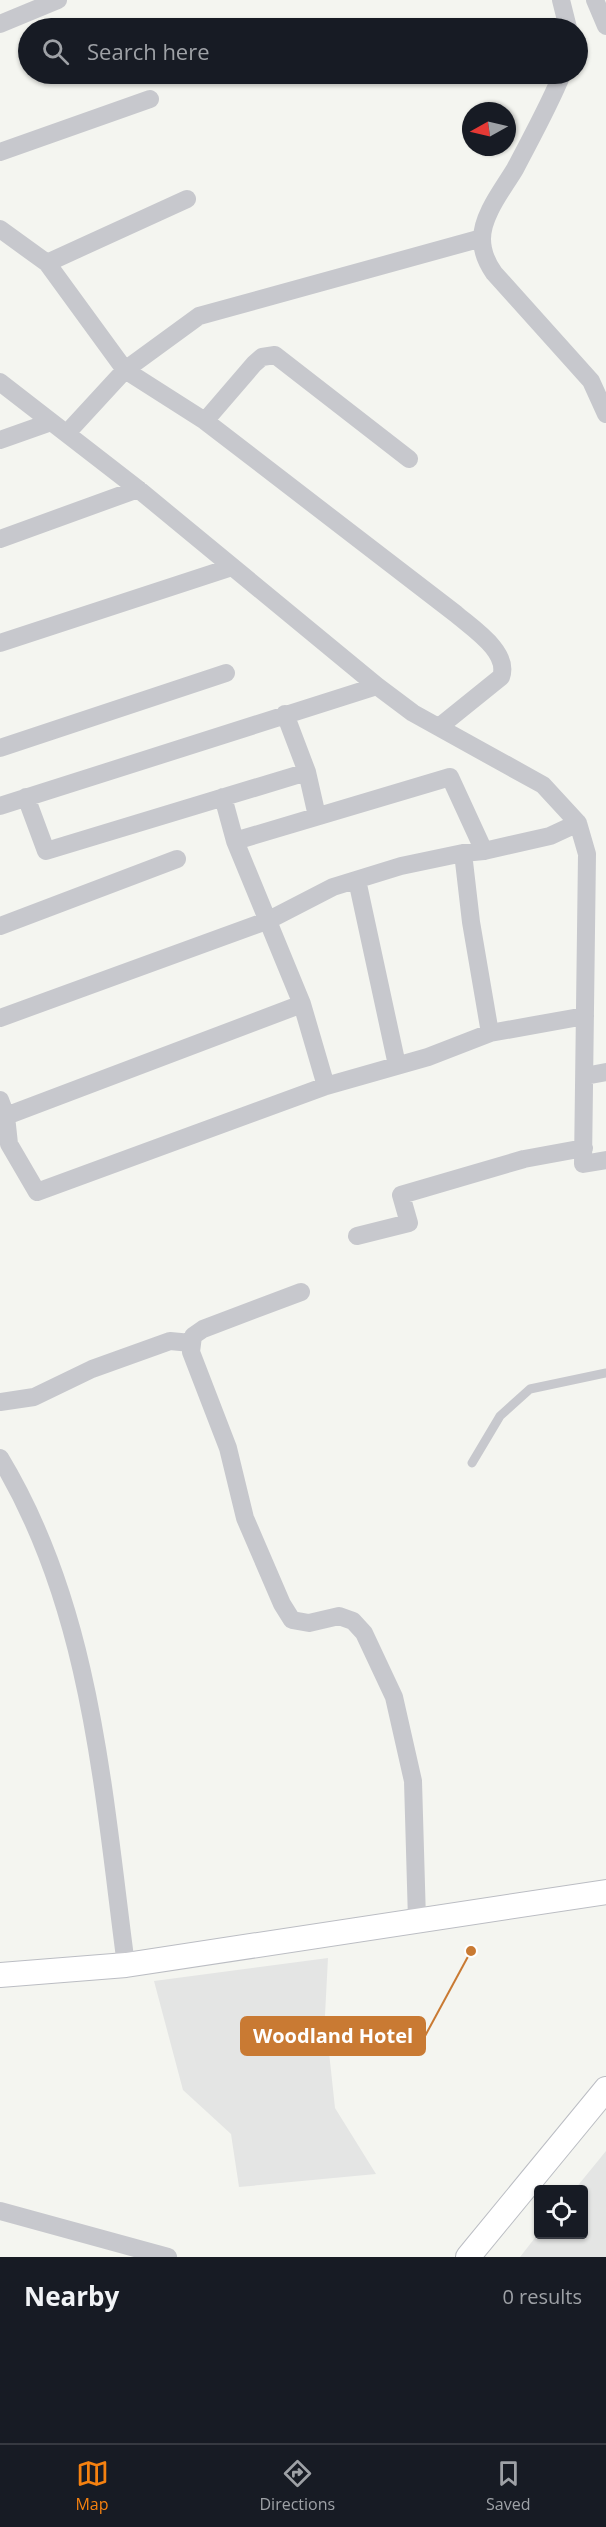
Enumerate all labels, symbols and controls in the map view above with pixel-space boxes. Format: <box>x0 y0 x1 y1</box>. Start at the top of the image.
search box <box>18 18 588 84</box>
icon: search <box>39 35 72 68</box>
text: Search here <box>87 36 210 66</box>
north arrow <box>462 102 516 156</box>
callout: Woodland Hotel <box>241 2017 425 2055</box>
text: Woodland Hotel <box>253 2022 413 2049</box>
map controls <box>534 2185 588 2239</box>
button: locate <box>534 2185 588 2239</box>
text: Nearby <box>24 2278 119 2314</box>
text: 0 results <box>502 2283 582 2310</box>
tab: Map <box>75 2457 109 2515</box>
tab: Directions <box>259 2457 335 2515</box>
tab: Saved <box>486 2457 531 2515</box>

